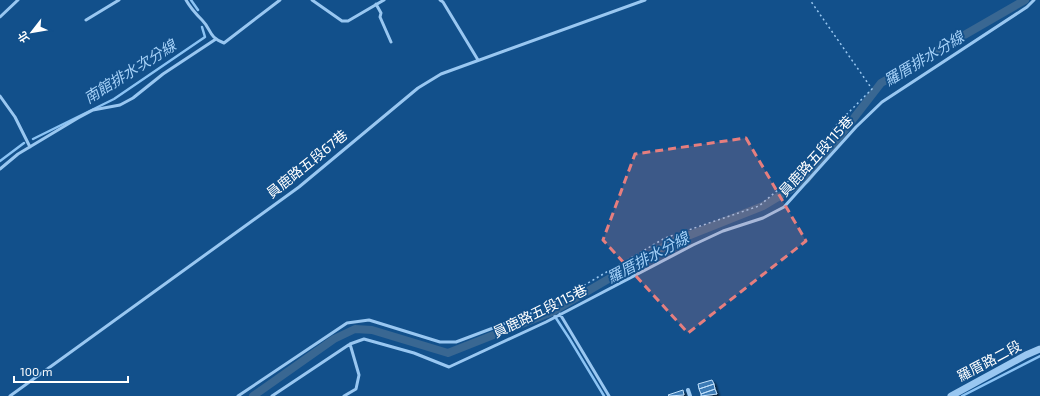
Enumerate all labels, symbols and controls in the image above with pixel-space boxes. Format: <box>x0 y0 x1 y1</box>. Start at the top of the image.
north arrow <box>12 12 52 52</box>
water label: 羅厝排水分線 <box>880 26 968 89</box>
text: 北 <box>15 29 31 45</box>
water label: 南館排水次分線 <box>80 35 180 107</box>
street label: 員鹿路五段115巷 <box>775 112 856 199</box>
street label: 員鹿路五段67巷 <box>263 126 351 201</box>
water label: 羅厝排水分線 <box>604 227 693 286</box>
street label: 員鹿路五段115巷 <box>490 280 590 341</box>
street label: 羅厝路二段 <box>954 337 1024 384</box>
scale bar <box>14 358 128 384</box>
text: 100 m <box>20 364 52 378</box>

